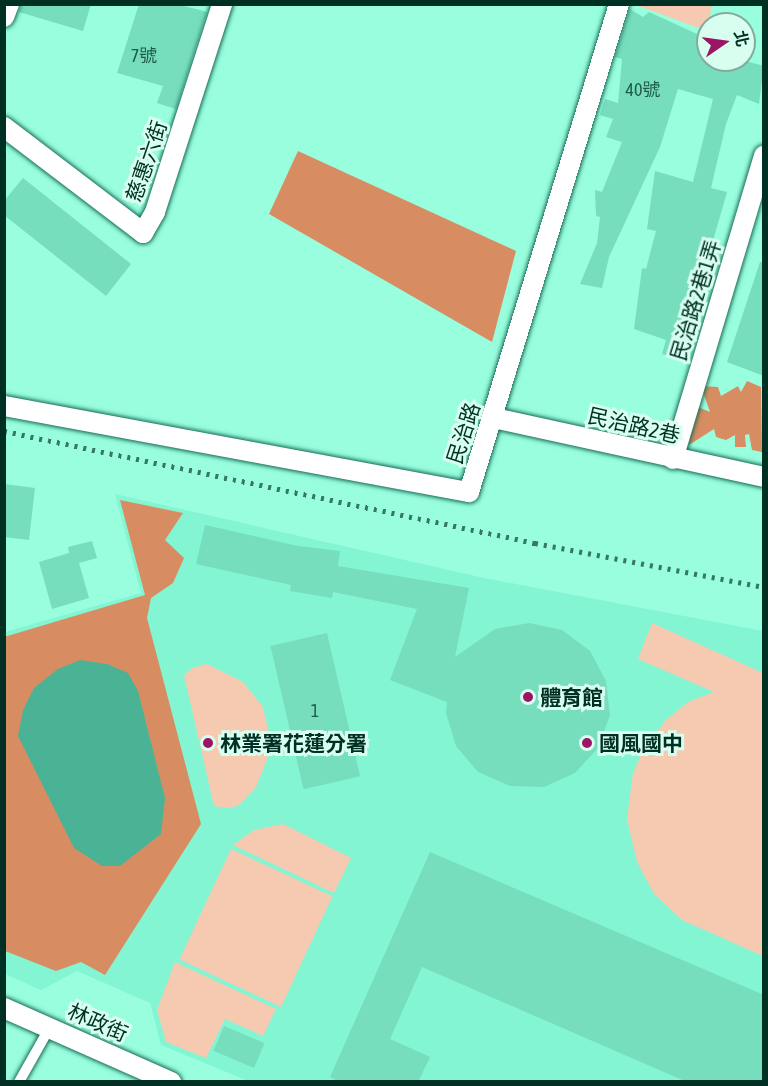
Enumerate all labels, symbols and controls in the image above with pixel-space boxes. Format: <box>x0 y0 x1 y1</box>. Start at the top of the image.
north arrow <box>696 12 756 72</box>
text: 北 <box>731 29 752 48</box>
house number: 7號 <box>131 45 157 67</box>
house number: 40號 <box>626 79 660 101</box>
street label: 慈惠六街 <box>120 117 172 205</box>
street label: 民治路2巷1弄 <box>665 237 725 363</box>
street label: 民治路 <box>441 399 485 467</box>
street label: 民治路2巷 <box>585 402 683 448</box>
place label: 體育館 <box>540 684 603 710</box>
marker: 體育館 <box>521 690 535 704</box>
house number: 1 <box>311 700 319 722</box>
place label: 林業署花蓮分署 <box>220 730 367 756</box>
place label: 國風國中 <box>599 730 683 756</box>
marker: 林業署花蓮分署 <box>201 736 215 750</box>
marker: 國風國中 <box>580 736 594 750</box>
street label: 林政街 <box>64 998 132 1046</box>

